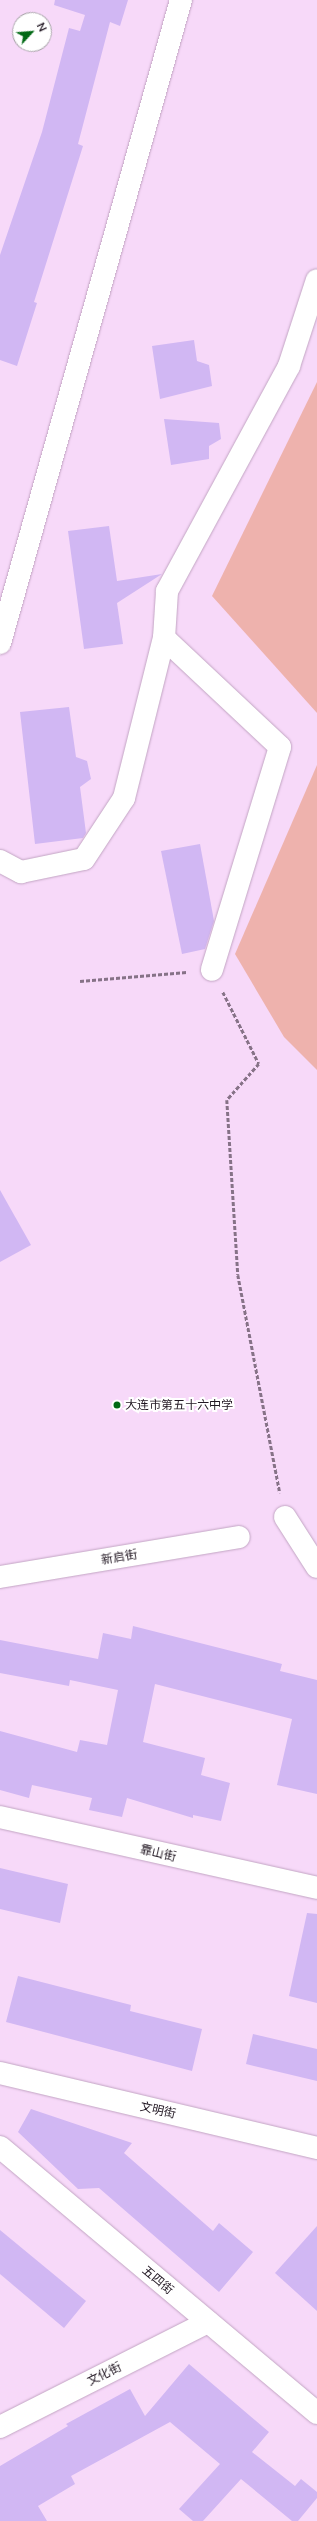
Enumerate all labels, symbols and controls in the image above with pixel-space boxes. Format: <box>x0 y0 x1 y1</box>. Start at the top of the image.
north arrow <box>12 12 52 52</box>
text: N <box>34 20 50 34</box>
place label: 大连市第五十六中学 <box>125 1398 233 1412</box>
marker: 大连市第五十六中学 <box>112 1400 122 1410</box>
street label: 新启街 <box>100 1547 138 1567</box>
street label: 靠山街 <box>139 1842 177 1864</box>
street label: 文明街 <box>139 2099 177 2121</box>
street label: 五四街 <box>140 2263 176 2297</box>
street label: 文化街 <box>85 2360 123 2388</box>

